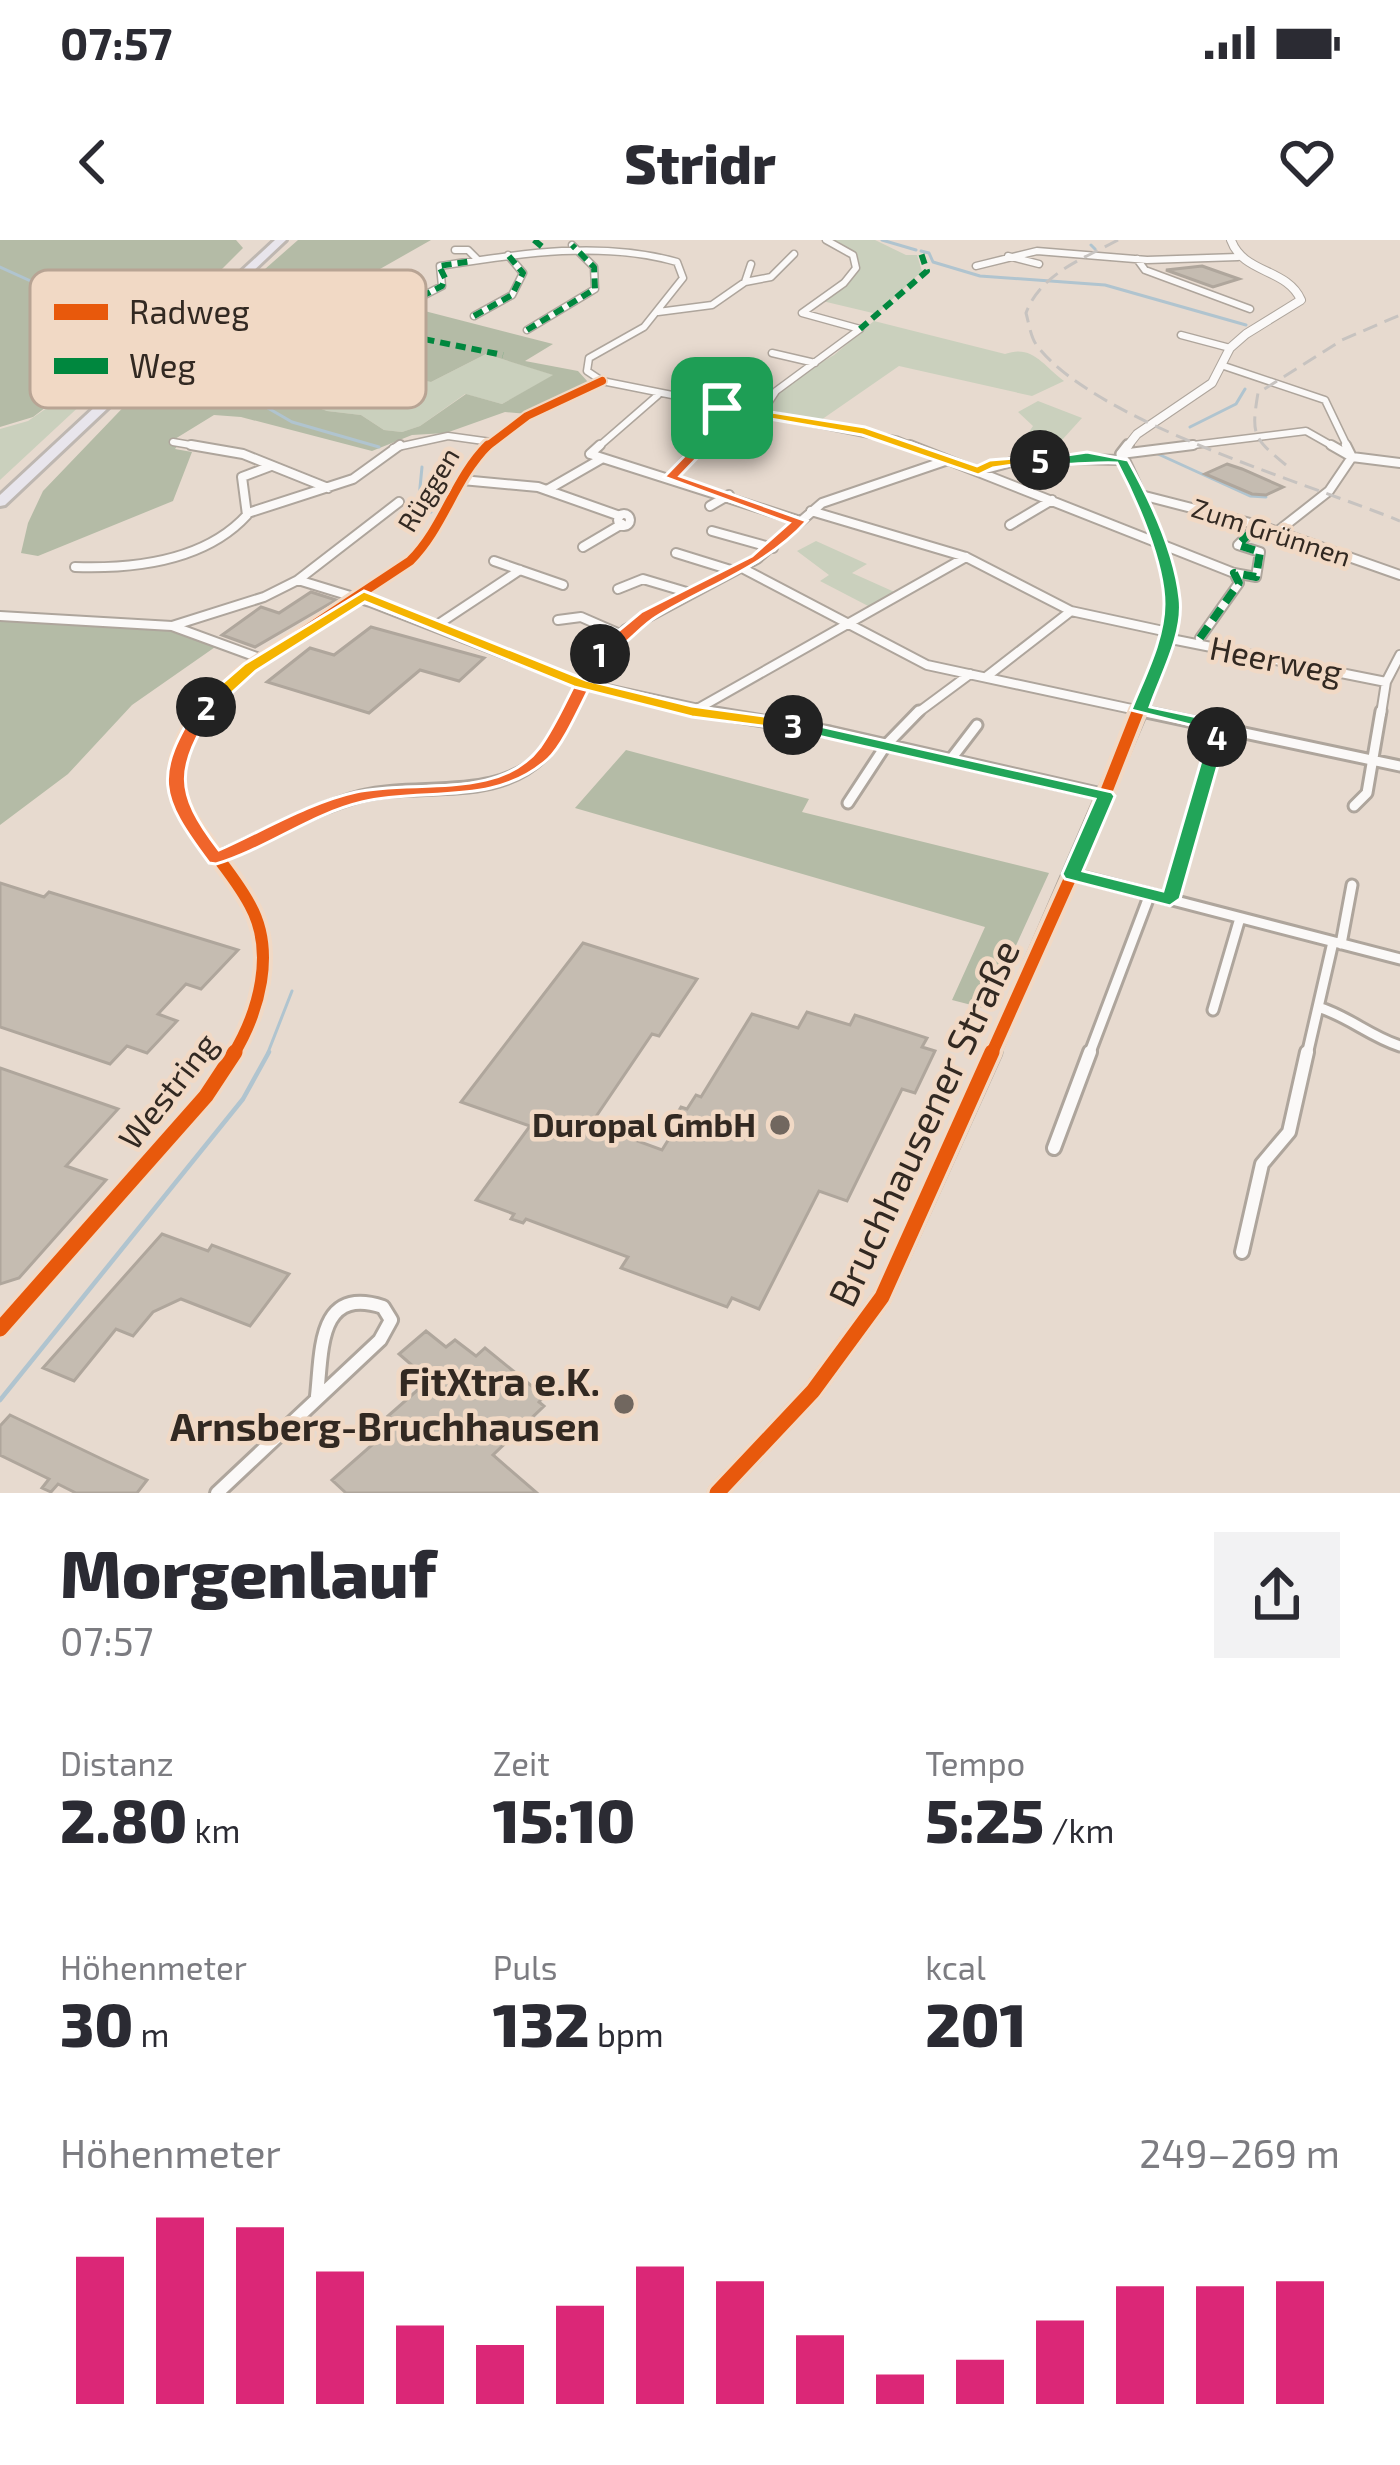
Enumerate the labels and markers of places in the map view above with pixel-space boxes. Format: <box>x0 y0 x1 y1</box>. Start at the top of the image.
pin <box>671 357 773 459</box>
pin: 5 <box>1010 430 1070 490</box>
pin: 1 <box>570 624 630 684</box>
pin: 2 <box>176 677 236 737</box>
pin: 3 <box>763 695 823 755</box>
pin: 4 <box>1187 707 1247 767</box>
place label: Duropal GmbH <box>532 1104 756 1144</box>
marker: Duropal GmbH <box>767 1112 793 1138</box>
place label: FitXtra e.K. Arnsberg-Bruchhausen <box>170 1357 600 1449</box>
marker: FitXtra e.K. Arnsberg-Bruchhausen <box>611 1391 637 1417</box>

